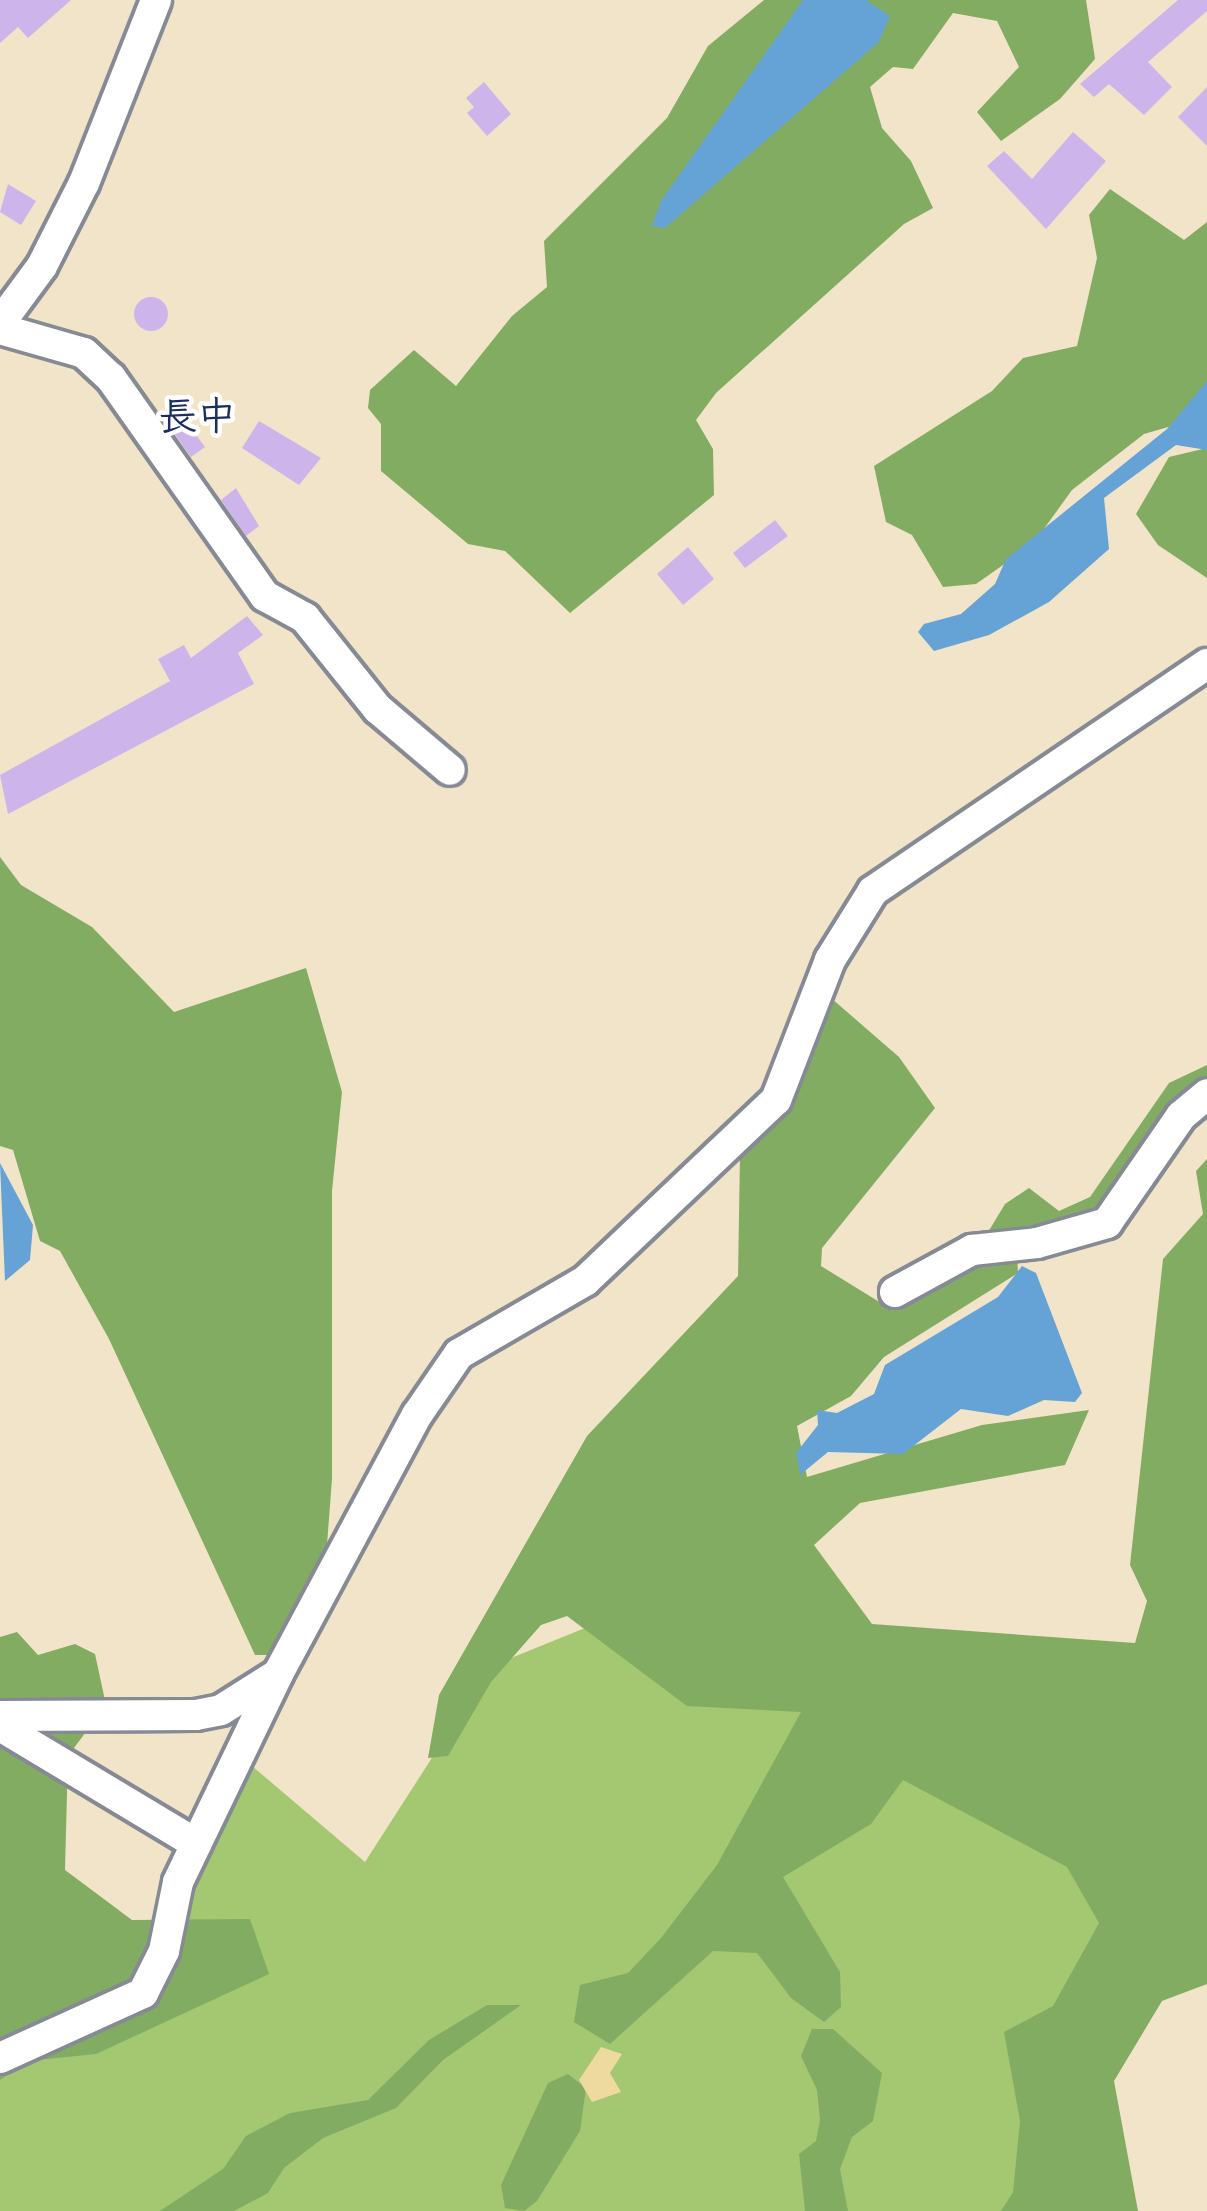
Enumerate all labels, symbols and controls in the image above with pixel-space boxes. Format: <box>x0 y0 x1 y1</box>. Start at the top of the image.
district label: 長中 <box>158 393 236 439</box>

